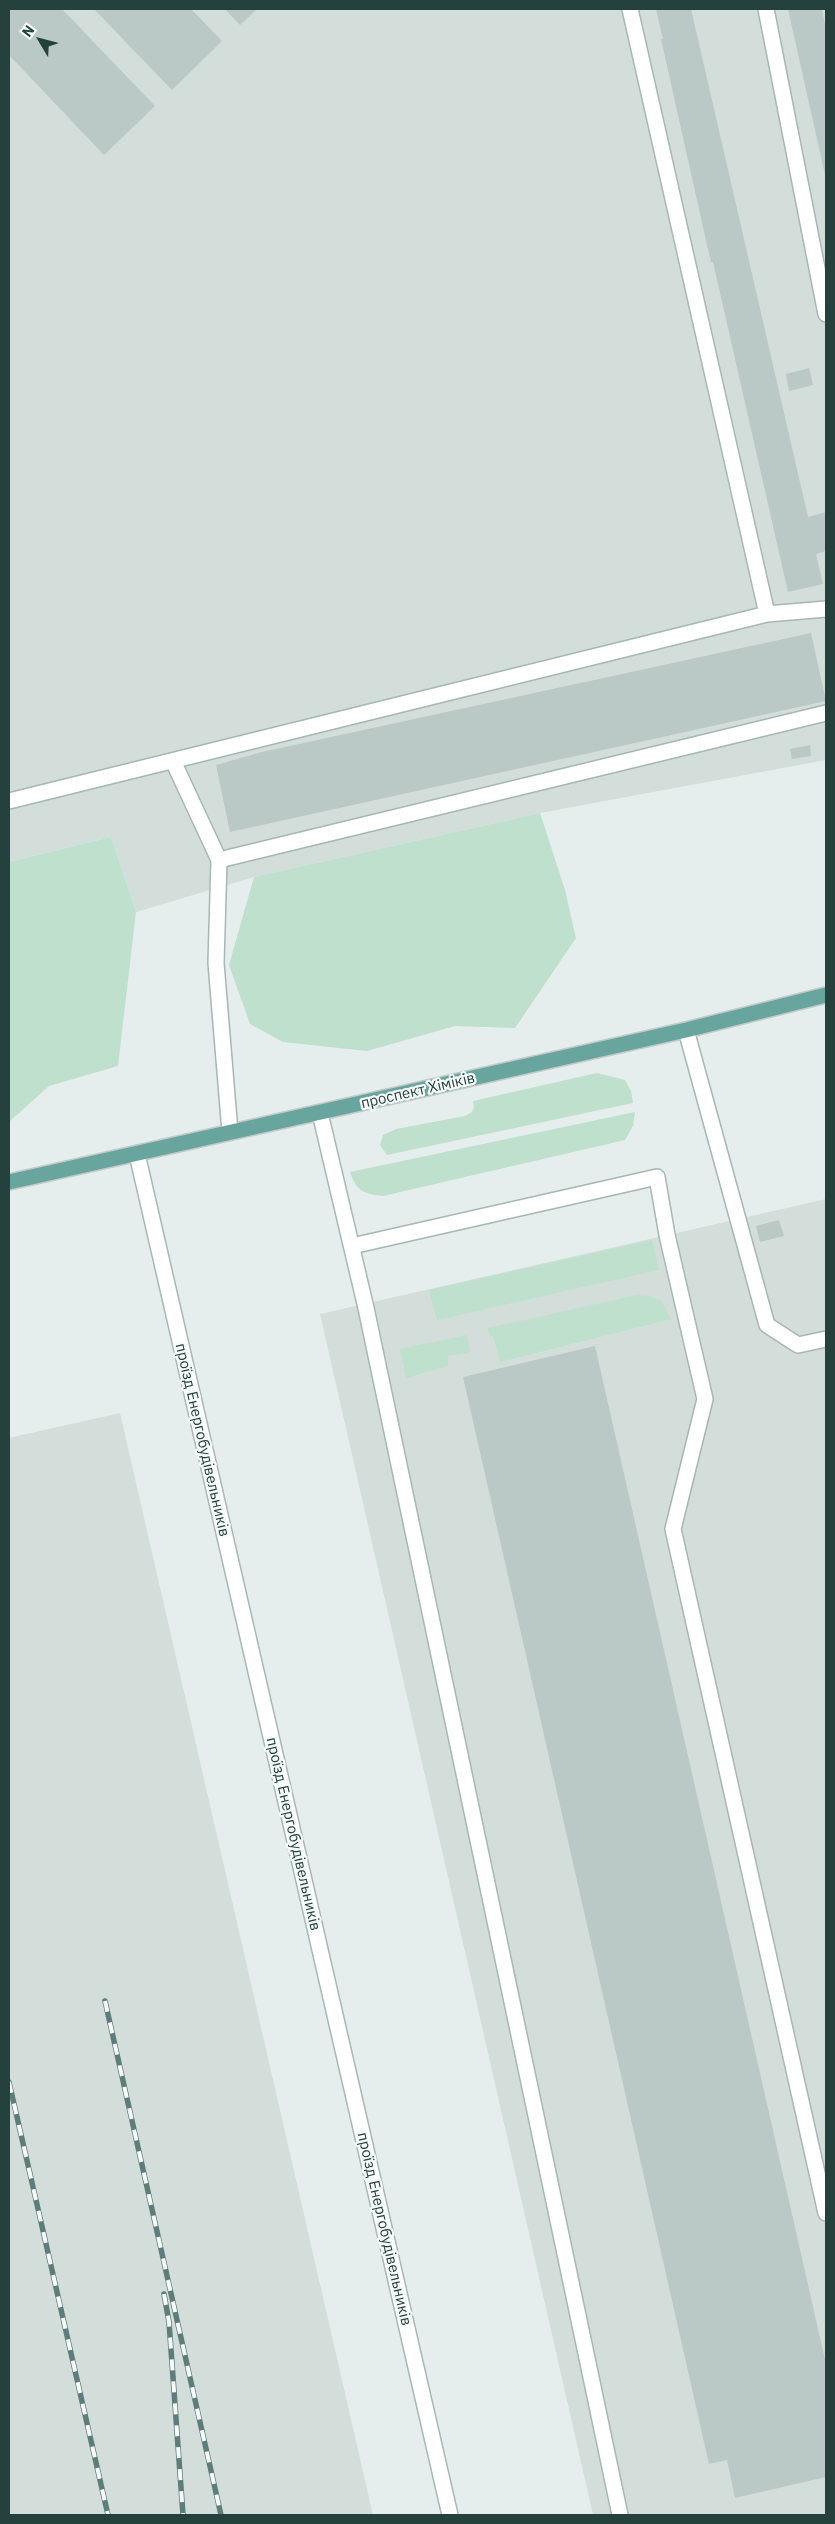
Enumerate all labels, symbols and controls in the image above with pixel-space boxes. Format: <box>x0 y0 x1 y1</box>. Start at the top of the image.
north arrow <box>15 15 65 65</box>
text: N <box>18 22 38 40</box>
street label: проспект Хіміків <box>359 1069 477 1113</box>
street label: проїзд Енергобудівельників <box>171 1342 233 1538</box>
street label: проїзд Енергобудівельників <box>262 1736 324 1932</box>
street label: проїзд Енергобудівельників <box>353 2131 415 2327</box>

